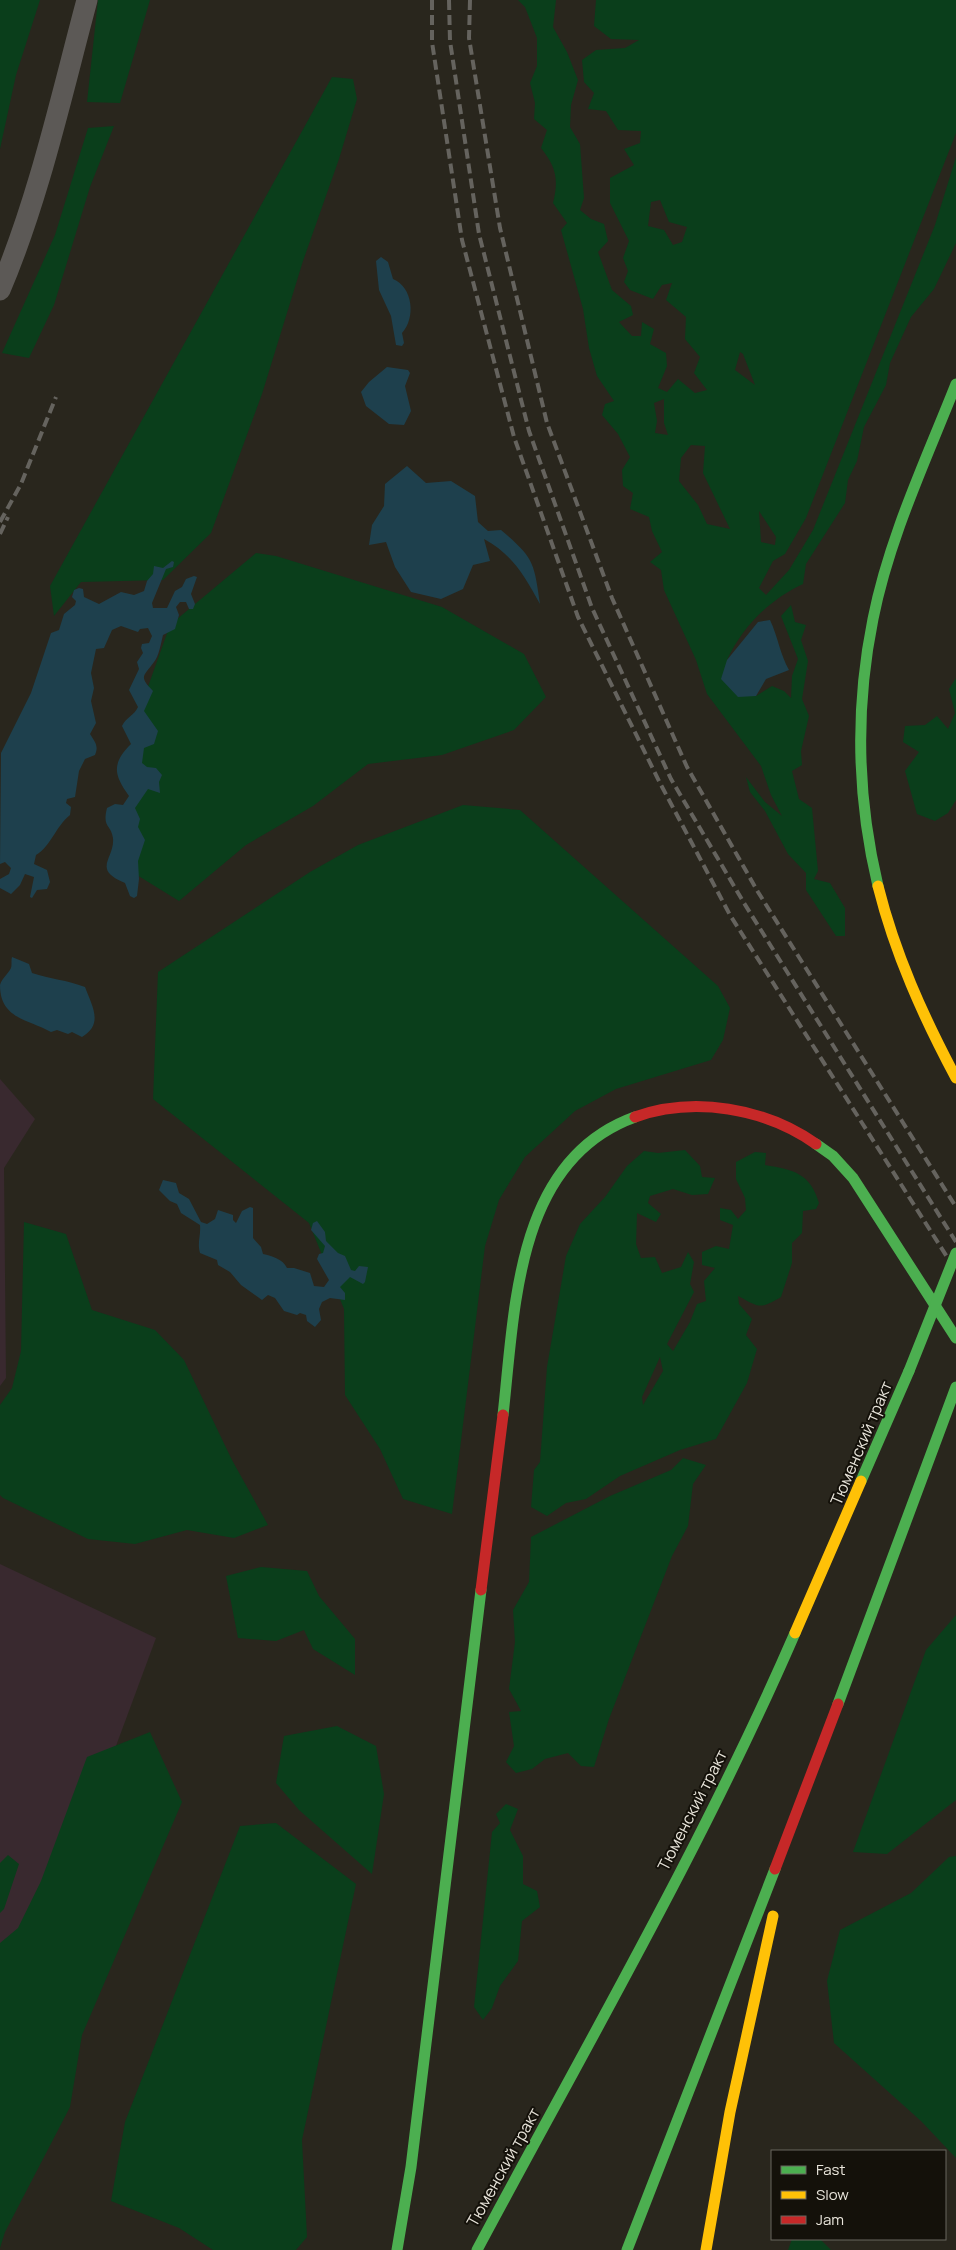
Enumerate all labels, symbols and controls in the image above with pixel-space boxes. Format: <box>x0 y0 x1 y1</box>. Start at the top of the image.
street label: Тюменский тракт <box>825 1378 897 1508</box>
street label: Тюменский тракт <box>652 1746 732 1874</box>
street label: Тюменский тракт <box>461 2104 545 2230</box>
legend <box>771 2150 946 2240</box>
text: Fast <box>816 2159 845 2180</box>
text: Slow <box>816 2184 849 2205</box>
text: Jam <box>816 2209 844 2230</box>

